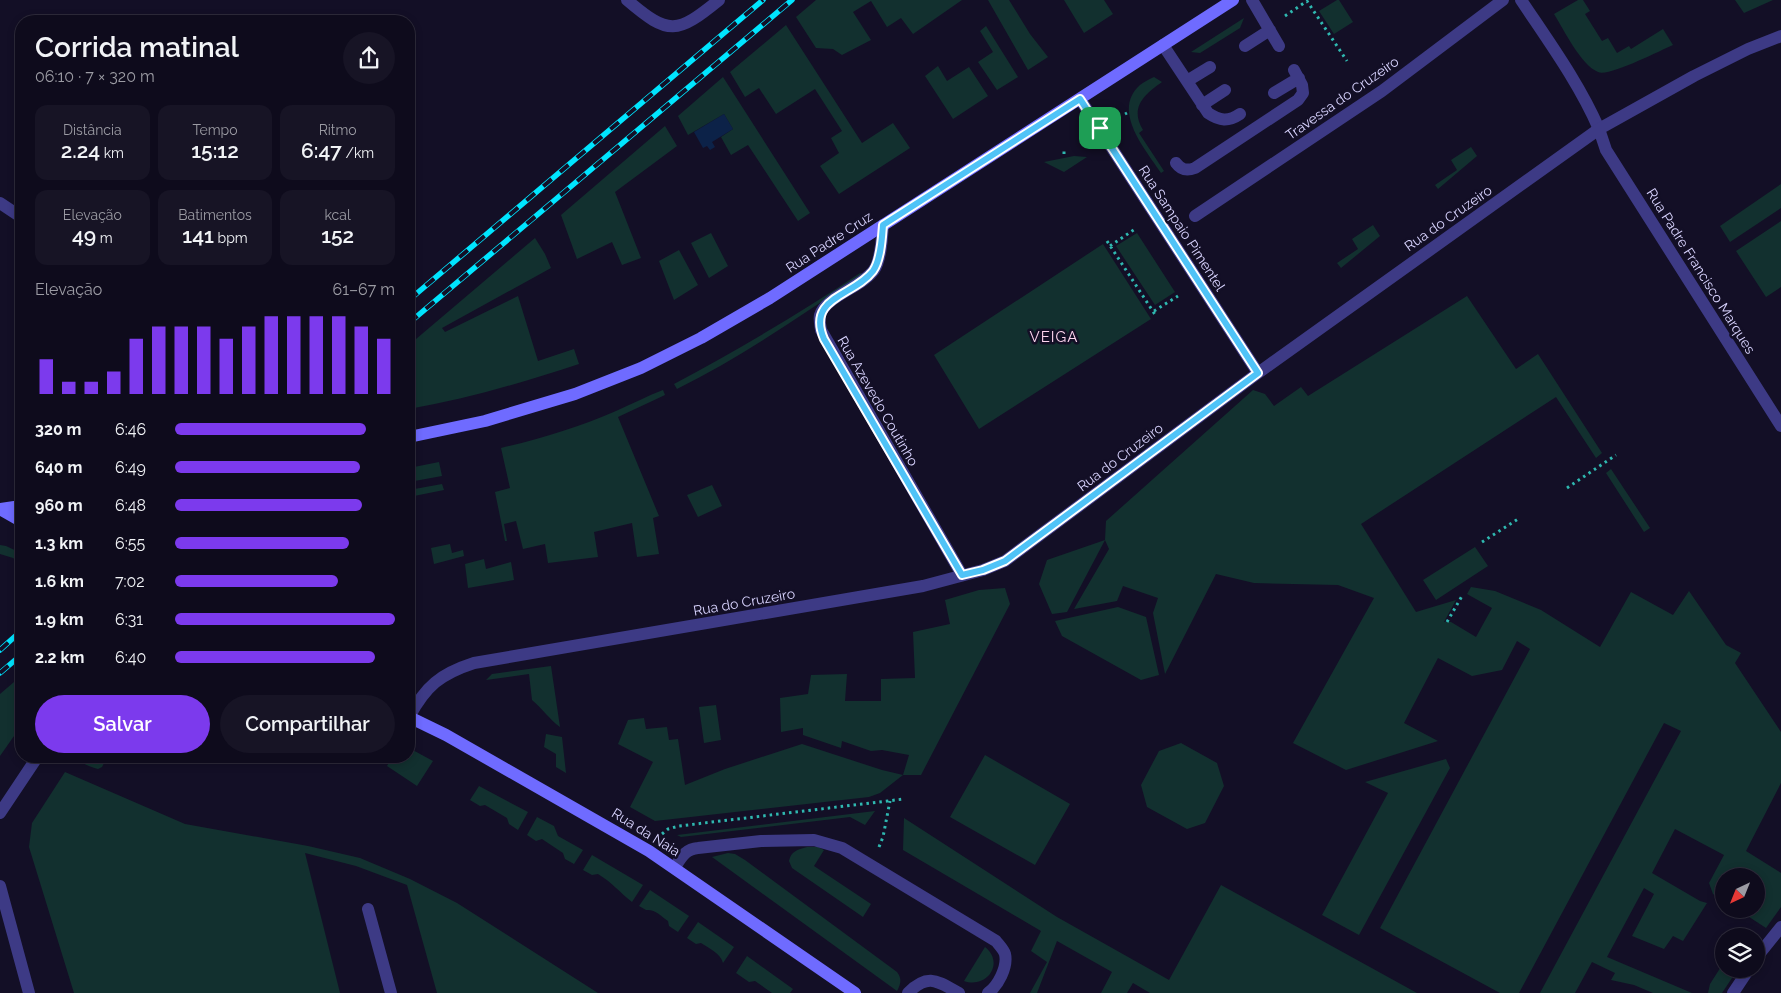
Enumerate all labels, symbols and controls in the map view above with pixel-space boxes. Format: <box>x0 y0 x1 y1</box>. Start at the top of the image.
text: Corrida matinal <box>35 31 239 64</box>
button: share <box>343 32 395 84</box>
street label: Travessa do Cruzeiro <box>1282 53 1402 143</box>
text: 06:10 · 7 × 320 m <box>35 67 155 86</box>
pin <box>1079 107 1121 149</box>
icon: arrive <box>1086 114 1114 142</box>
text: Distância <box>63 122 122 138</box>
text: Tempo <box>192 122 238 138</box>
text: Ritmo <box>319 122 357 138</box>
text: 2.24 <box>61 138 100 163</box>
text: 15:12 <box>191 138 239 163</box>
text: 6:47 <box>301 138 342 163</box>
text: km <box>100 145 124 161</box>
text: /km <box>342 145 374 161</box>
street label: Rua Sampaio Pimentel <box>1135 162 1229 294</box>
street label: Rua do Cruzeiro <box>1401 182 1495 254</box>
street label: Rua Padre Francisco Marques <box>1643 185 1759 357</box>
text: Elevação <box>63 207 122 223</box>
text: Batimentos <box>178 207 252 223</box>
text: kcal <box>325 207 351 223</box>
street label: Rua Padre Cruz <box>783 208 875 276</box>
text: 49 <box>72 223 96 248</box>
text: 141 <box>182 223 214 248</box>
text: 152 <box>321 223 354 248</box>
text: m <box>96 230 113 246</box>
text: bpm <box>214 230 248 246</box>
text: Elevação <box>35 280 102 299</box>
text: 61–67 m <box>333 280 395 299</box>
district label: VEIGA <box>1030 328 1078 346</box>
street label: Rua Azevedo Coutinho <box>834 333 922 469</box>
text: 320 m <box>35 420 82 439</box>
text: 6:46 <box>115 420 146 439</box>
street label: Rua do Cruzeiro <box>1074 420 1166 494</box>
text: 640 m <box>35 458 82 477</box>
text: 6:49 <box>115 458 146 477</box>
text: 960 m <box>35 496 83 515</box>
text: 6:48 <box>115 496 146 515</box>
text: 1.3 km <box>35 534 83 553</box>
text: 6:55 <box>115 534 145 553</box>
text: 1.6 km <box>35 572 84 591</box>
text: 7:02 <box>115 572 145 591</box>
street label: Rua do Cruzeiro <box>692 585 796 619</box>
text: 1.9 km <box>35 610 84 629</box>
text: 6:31 <box>115 610 143 629</box>
text: 2.2 km <box>35 648 84 667</box>
text: 6:40 <box>115 648 146 667</box>
button: Salvar <box>35 695 210 753</box>
button: Compartilhar <box>220 695 395 753</box>
street label: Rua da Naia <box>609 805 683 859</box>
north arrow <box>1715 868 1765 918</box>
map controls <box>1715 868 1765 978</box>
button: layers <box>1715 928 1765 978</box>

